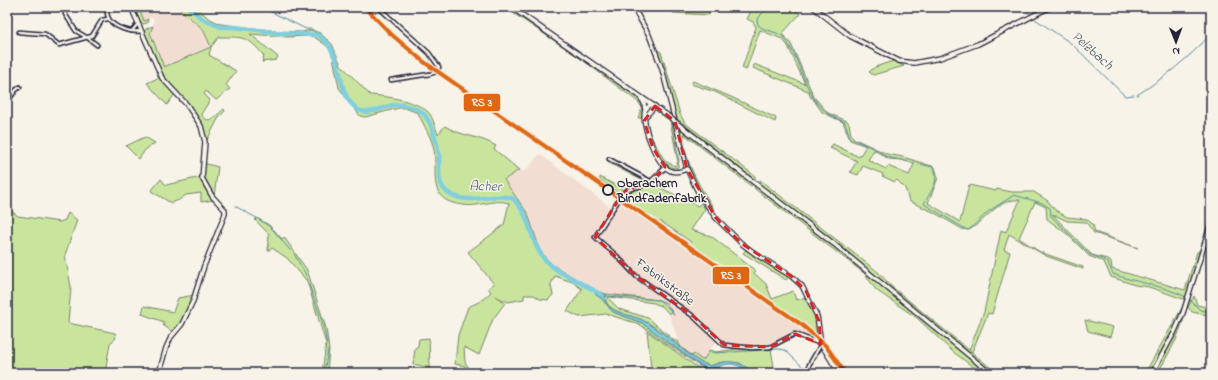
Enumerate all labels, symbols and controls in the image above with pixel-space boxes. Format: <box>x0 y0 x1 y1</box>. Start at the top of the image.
north arrow <box>1156 22 1196 62</box>
water label: Pelzbach <box>1067 27 1118 76</box>
text: N <box>1172 43 1180 59</box>
line badge: RS 3 <box>463 93 501 112</box>
text: RS 3 <box>471 95 493 111</box>
place label: Oberachern Bindfadenfabrik <box>616 174 707 208</box>
water label: Acher <box>469 176 503 198</box>
marker: Oberachern Bindfadenfabrik <box>602 184 614 196</box>
street label: Fabrikstraße <box>631 253 698 310</box>
line badge: RS 3 <box>712 266 750 285</box>
text: RS 3 <box>720 268 742 284</box>

